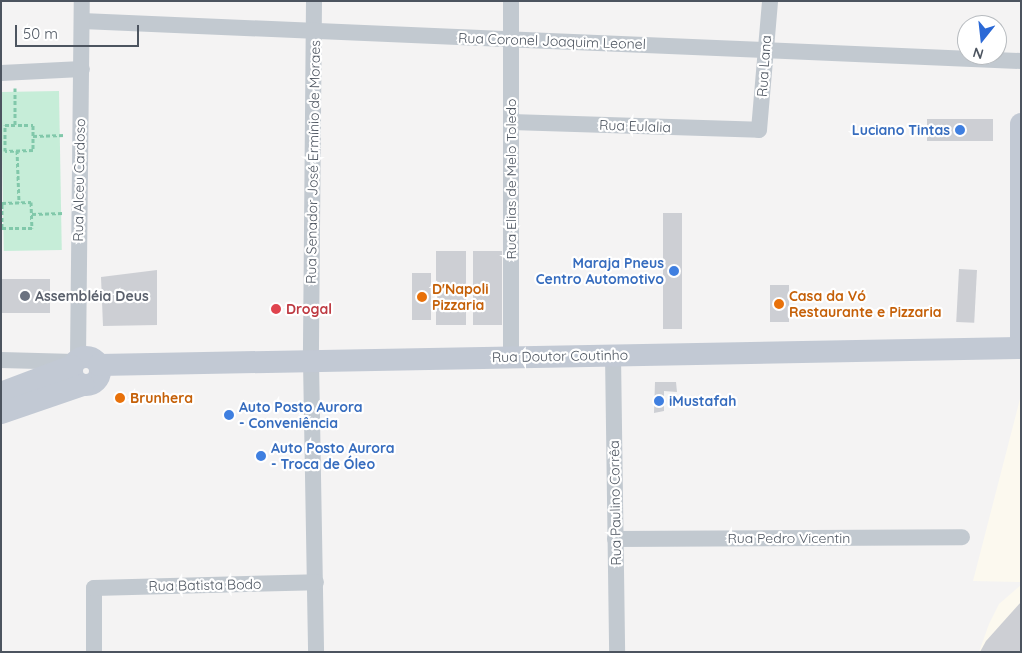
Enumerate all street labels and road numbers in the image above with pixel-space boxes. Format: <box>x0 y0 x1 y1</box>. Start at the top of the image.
street label: Rua Coronel Joaquim Leonel <box>458 29 646 53</box>
street label: Rua Lana <box>753 34 775 98</box>
street label: Rua Senador José Ermínio de Moraes <box>302 40 324 284</box>
street label: Rua Elias de Melo Toledo <box>503 99 519 259</box>
street label: Rua Eulalia <box>599 116 671 136</box>
street label: Rua Alceu Cardoso <box>70 118 88 242</box>
street label: Rua Doutor Coutinho <box>492 346 628 366</box>
street label: Rua Paulino Corrêa <box>606 440 624 566</box>
street label: Rua Pedro Vicentin <box>728 530 850 546</box>
street label: Rua Batista Bodo <box>148 576 262 594</box>

